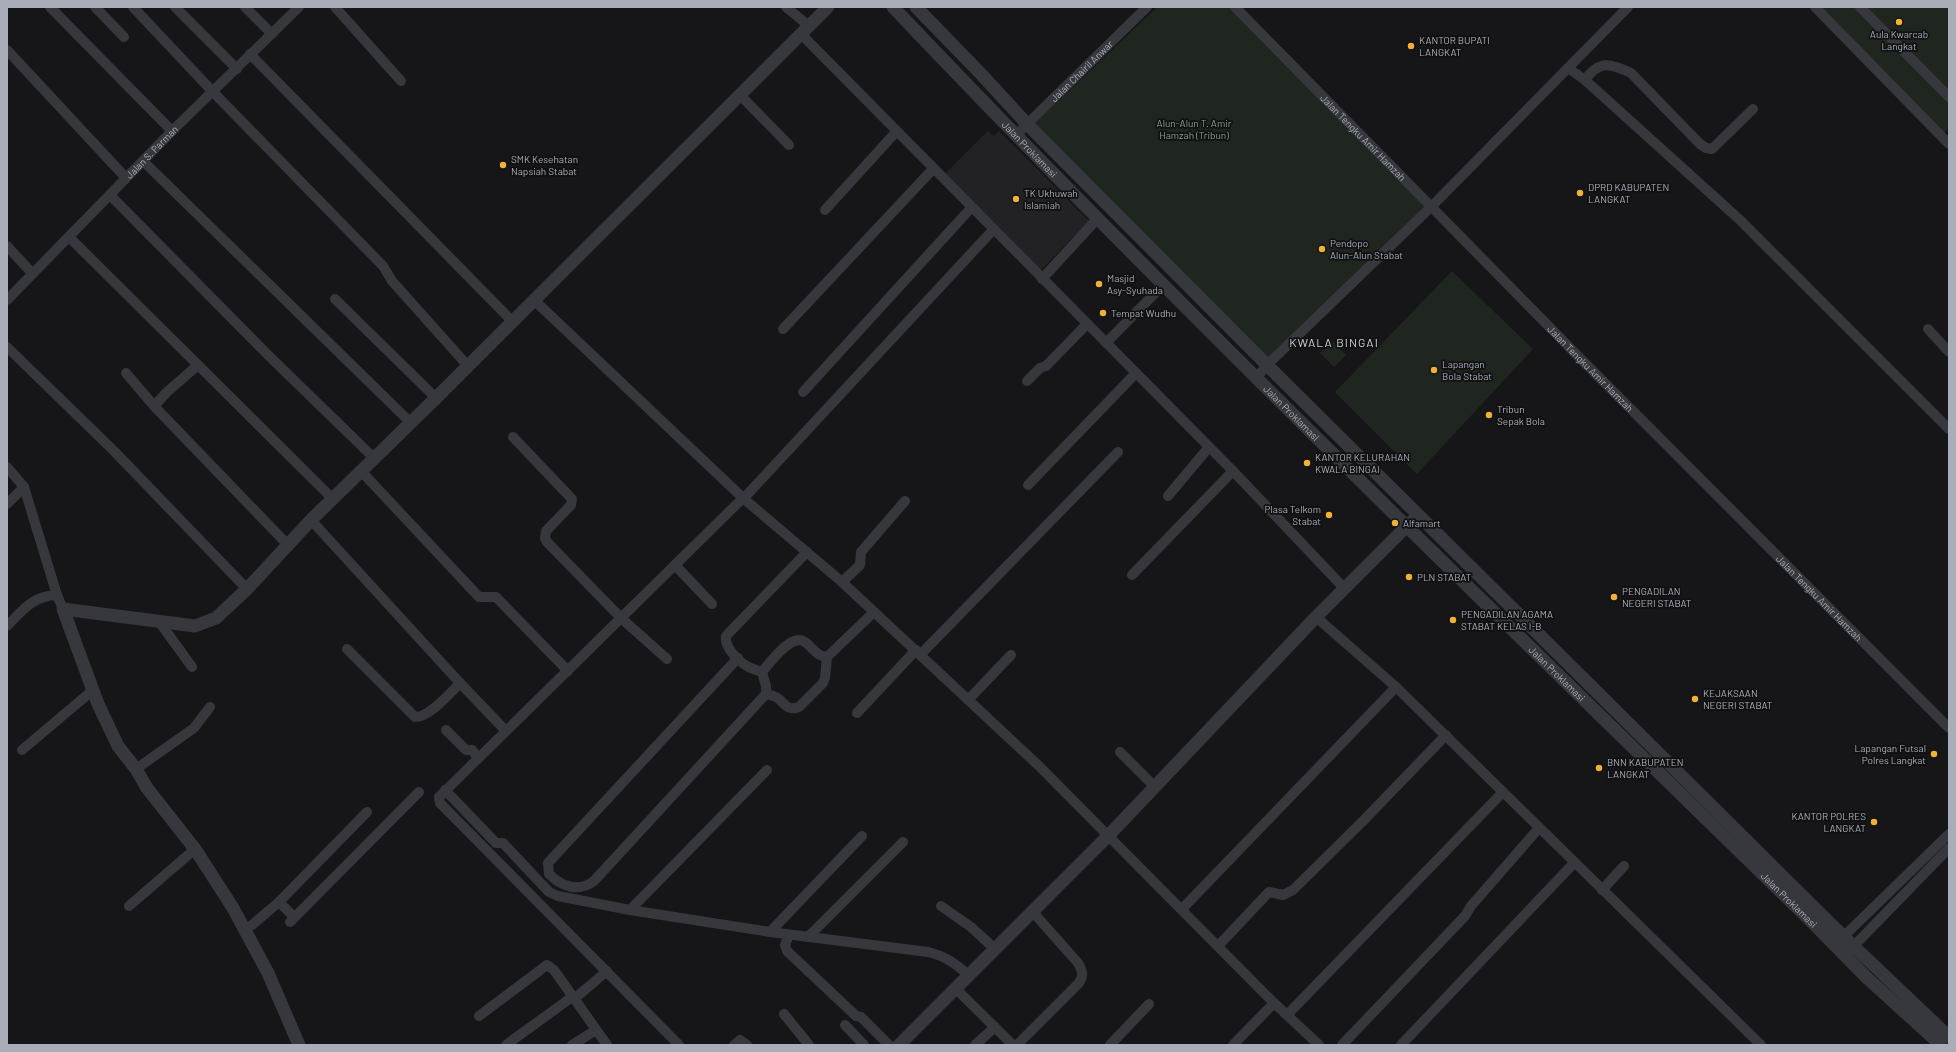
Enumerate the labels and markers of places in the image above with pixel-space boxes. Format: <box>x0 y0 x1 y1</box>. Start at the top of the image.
marker: Aula Kwarcab Langkat <box>1894 17 1904 27</box>
place label: Aula Kwarcab Langkat <box>1870 28 1928 52</box>
place label: KANTOR BUPATI LANGKAT <box>1419 34 1490 58</box>
marker: KANTOR BUPATI LANGKAT <box>1406 41 1416 51</box>
place label: SMK Kesehatan Napsiah Stabat <box>511 153 578 177</box>
marker: SMK Kesehatan Napsiah Stabat <box>498 160 508 170</box>
place label: DPRD KABUPATEN LANGKAT <box>1588 181 1669 205</box>
place label: TK Ukhuwah Islamiah <box>1024 187 1078 211</box>
marker: DPRD KABUPATEN LANGKAT <box>1575 188 1585 198</box>
marker: TK Ukhuwah Islamiah <box>1011 194 1021 204</box>
place label: Pendopo Alun-Alun Stabat <box>1330 237 1403 261</box>
marker: Pendopo Alun-Alun Stabat <box>1317 244 1327 254</box>
place label: Masjid Asy-Syuhada <box>1107 272 1163 296</box>
marker: Masjid Asy-Syuhada <box>1094 279 1104 289</box>
place label: Tempat Wudhu <box>1111 307 1176 319</box>
marker: Tempat Wudhu <box>1098 308 1108 318</box>
place label: Lapangan Bola Stabat <box>1442 358 1492 382</box>
marker: Lapangan Bola Stabat <box>1429 365 1439 375</box>
place label: Tribun Sepak Bola <box>1497 403 1545 427</box>
marker: Tribun Sepak Bola <box>1484 410 1494 420</box>
place label: KANTOR KELURAHAN KWALA BINGAI <box>1315 451 1410 475</box>
marker: KANTOR KELURAHAN KWALA BINGAI <box>1302 458 1312 468</box>
place label: Plasa Telkom Stabat <box>1265 503 1321 527</box>
marker: Plasa Telkom Stabat <box>1324 510 1334 520</box>
place label: Alfamart <box>1403 517 1441 529</box>
marker: Alfamart <box>1390 518 1400 528</box>
place label: PLN STABAT <box>1417 571 1472 583</box>
marker: PLN STABAT <box>1404 572 1414 582</box>
place label: PENGADILAN NEGERI STABAT <box>1622 585 1692 609</box>
marker: PENGADILAN NEGERI STABAT <box>1609 592 1619 602</box>
place label: PENGADILAN AGAMA STABAT KELAS I-B <box>1461 608 1553 632</box>
marker: PENGADILAN AGAMA STABAT KELAS I-B <box>1448 615 1458 625</box>
place label: KEJAKSAAN NEGERI STABAT <box>1703 687 1773 711</box>
marker: KEJAKSAAN NEGERI STABAT <box>1690 694 1700 704</box>
place label: Lapangan Futsal Polres Langkat <box>1855 742 1926 766</box>
marker: Lapangan Futsal Polres Langkat <box>1929 749 1939 759</box>
place label: BNN KABUPATEN LANGKAT <box>1607 756 1683 780</box>
marker: BNN KABUPATEN LANGKAT <box>1594 763 1604 773</box>
place label: KANTOR POLRES LANGKAT <box>1791 810 1866 834</box>
marker: KANTOR POLRES LANGKAT <box>1869 817 1879 827</box>

